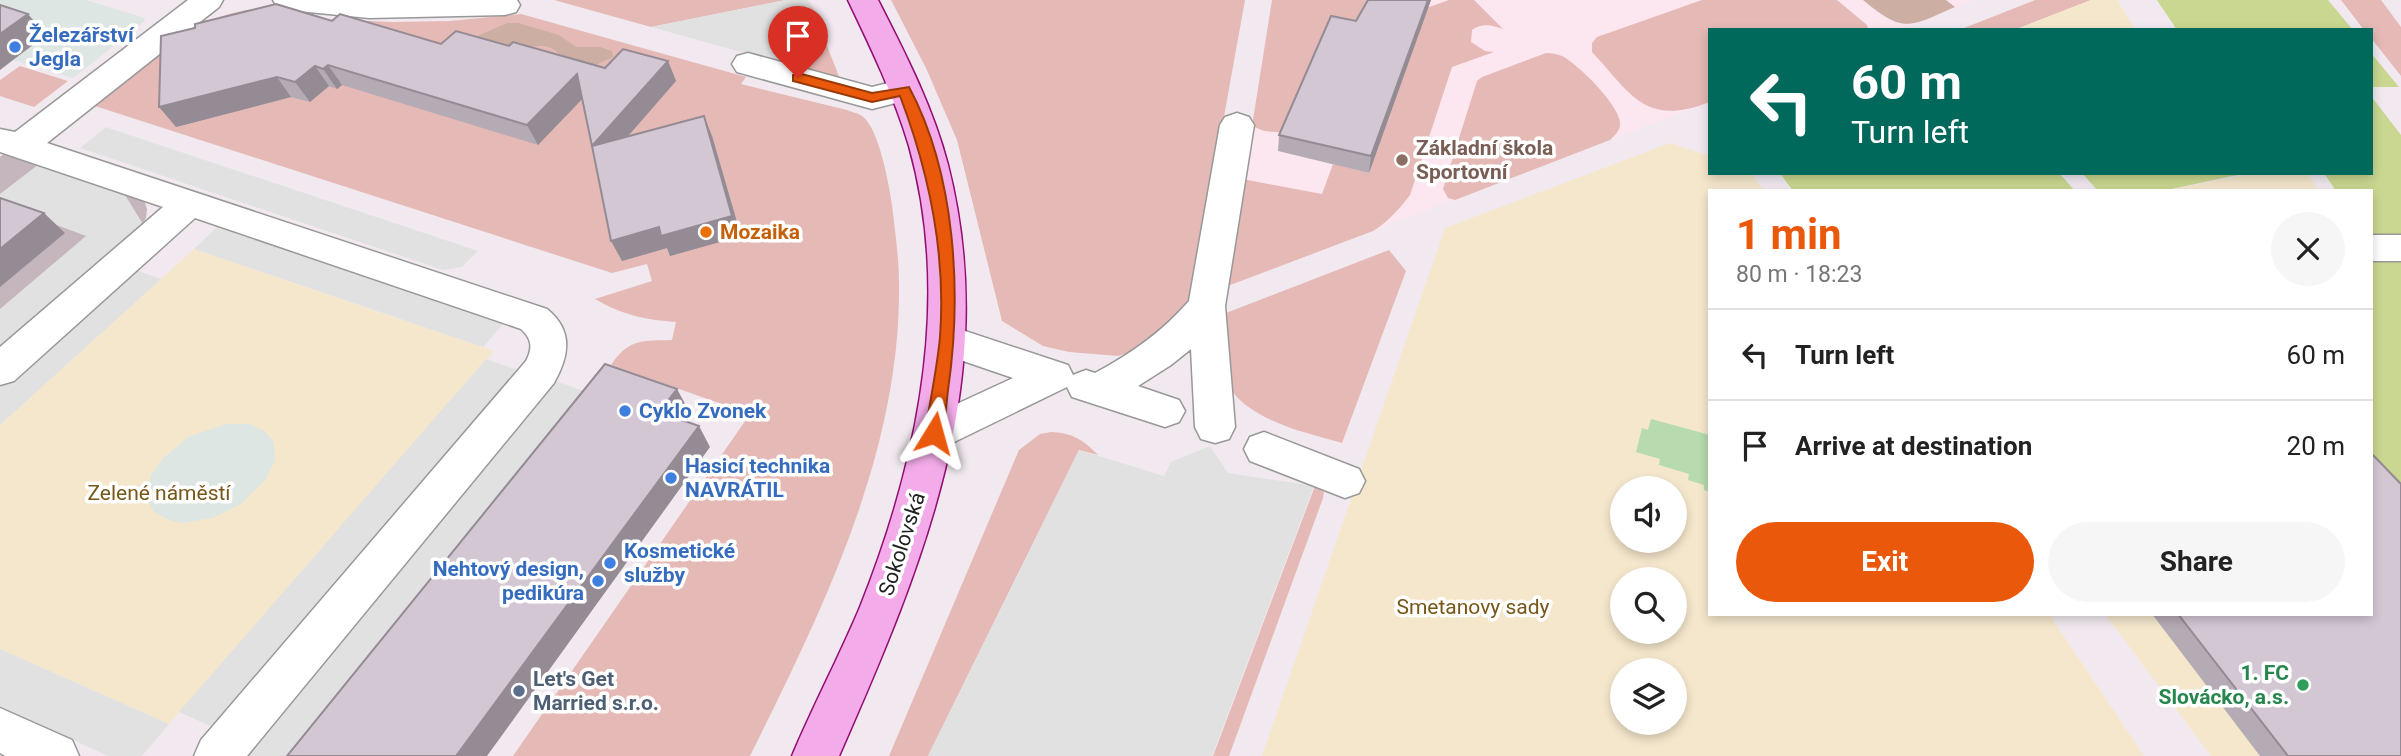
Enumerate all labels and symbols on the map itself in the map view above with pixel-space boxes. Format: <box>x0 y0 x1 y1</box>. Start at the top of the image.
pin <box>768 6 828 78</box>
place label: Železářství Jegla <box>29 23 135 71</box>
marker: Železářství Jegla <box>7 39 23 55</box>
place label: Základní škola Sportovní <box>1416 136 1553 184</box>
marker: Základní škola Sportovní <box>1394 152 1410 168</box>
place label: Mozaika <box>720 220 800 244</box>
marker: Mozaika <box>698 224 714 240</box>
position arrow <box>897 396 971 470</box>
place label: Cyklo Zvonek <box>639 399 767 423</box>
marker: Cyklo Zvonek <box>617 403 633 419</box>
place label: Hasicí technika NAVRÁTIL <box>685 454 830 502</box>
marker: Hasicí technika NAVRÁTIL <box>663 470 679 486</box>
park label: Zelené náměstí <box>87 481 231 505</box>
street label: Sokolovská <box>874 489 930 599</box>
place label: Kosmetické služby <box>624 539 735 587</box>
marker: Kosmetické služby <box>602 555 618 571</box>
place label: Nehtový design, pedikúra <box>433 557 584 605</box>
marker: Nehtový design, pedikúra <box>590 573 606 589</box>
park label: Smetanovy sady <box>1396 595 1550 619</box>
place label: 1. FC Slovácko, a.s. <box>2158 661 2289 709</box>
place label: Let's Get Married s.r.o. <box>533 667 659 715</box>
marker: 1. FC Slovácko, a.s. <box>2295 677 2311 693</box>
marker: Let's Get Married s.r.o. <box>511 683 527 699</box>

